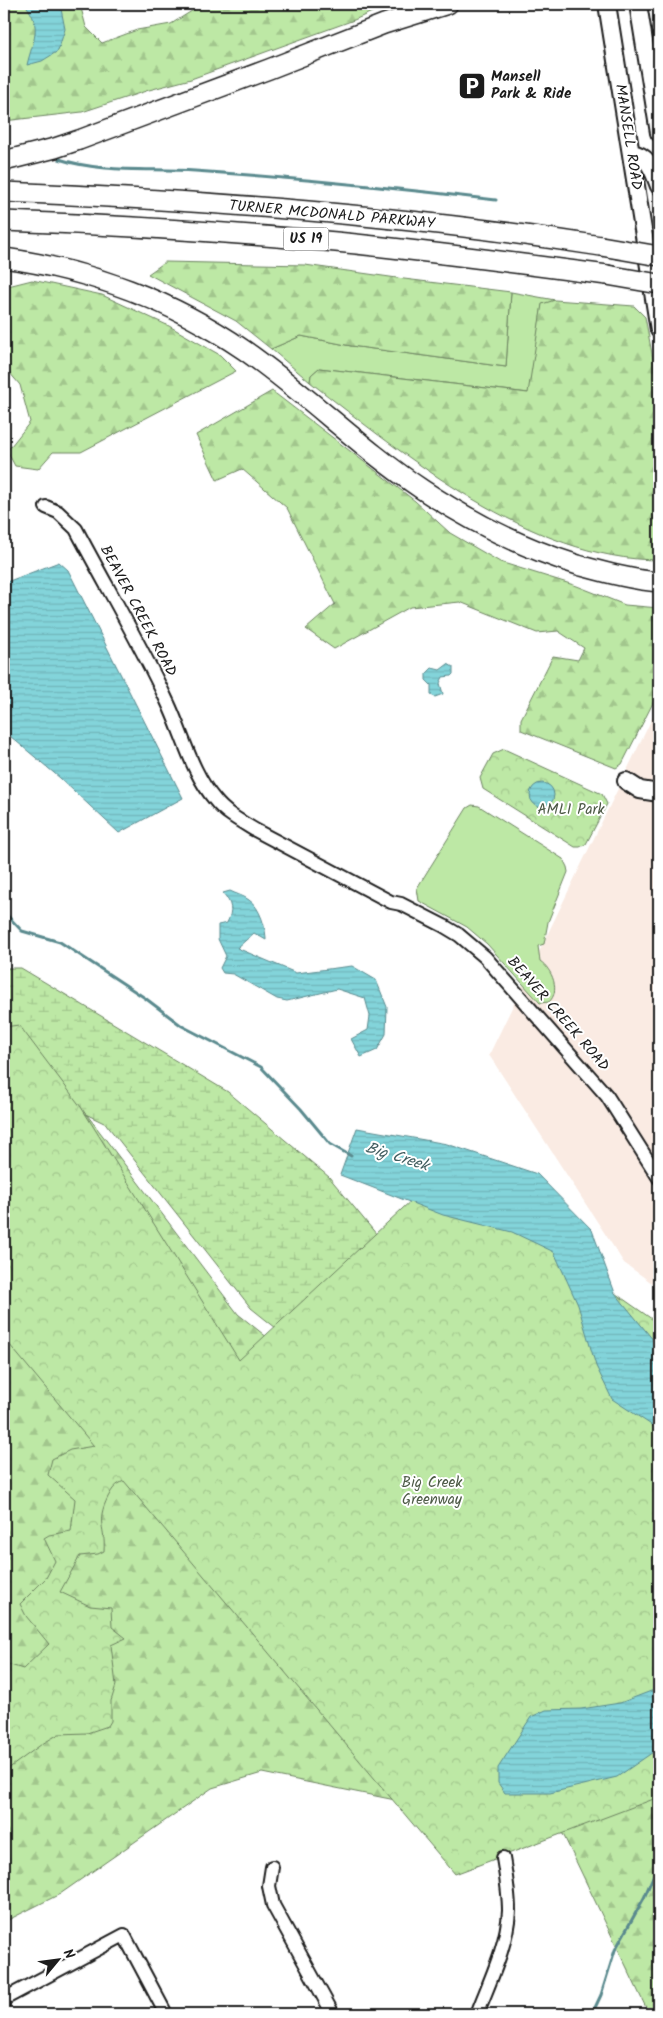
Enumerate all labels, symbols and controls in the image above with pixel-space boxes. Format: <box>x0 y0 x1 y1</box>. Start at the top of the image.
place label: Mansell Park & Ride <box>491 65 572 106</box>
parking icon: Mansell Park & Ride <box>457 71 487 101</box>
street label: MANSELL ROAD <box>608 82 648 192</box>
street label: TURNER MCDONALD PARKWAY <box>228 194 437 236</box>
road number: US 19 <box>284 228 328 250</box>
street label: BEAVER CREEK ROAD <box>93 541 183 681</box>
park label: AMLI Park <box>538 798 605 822</box>
street label: BEAVER CREEK ROAD <box>501 951 615 1077</box>
water label: Big Creek <box>362 1136 434 1179</box>
park label: Big Creek Greenway <box>402 1471 463 1512</box>
north arrow <box>32 1936 82 1986</box>
text: N <box>57 1945 80 1964</box>

